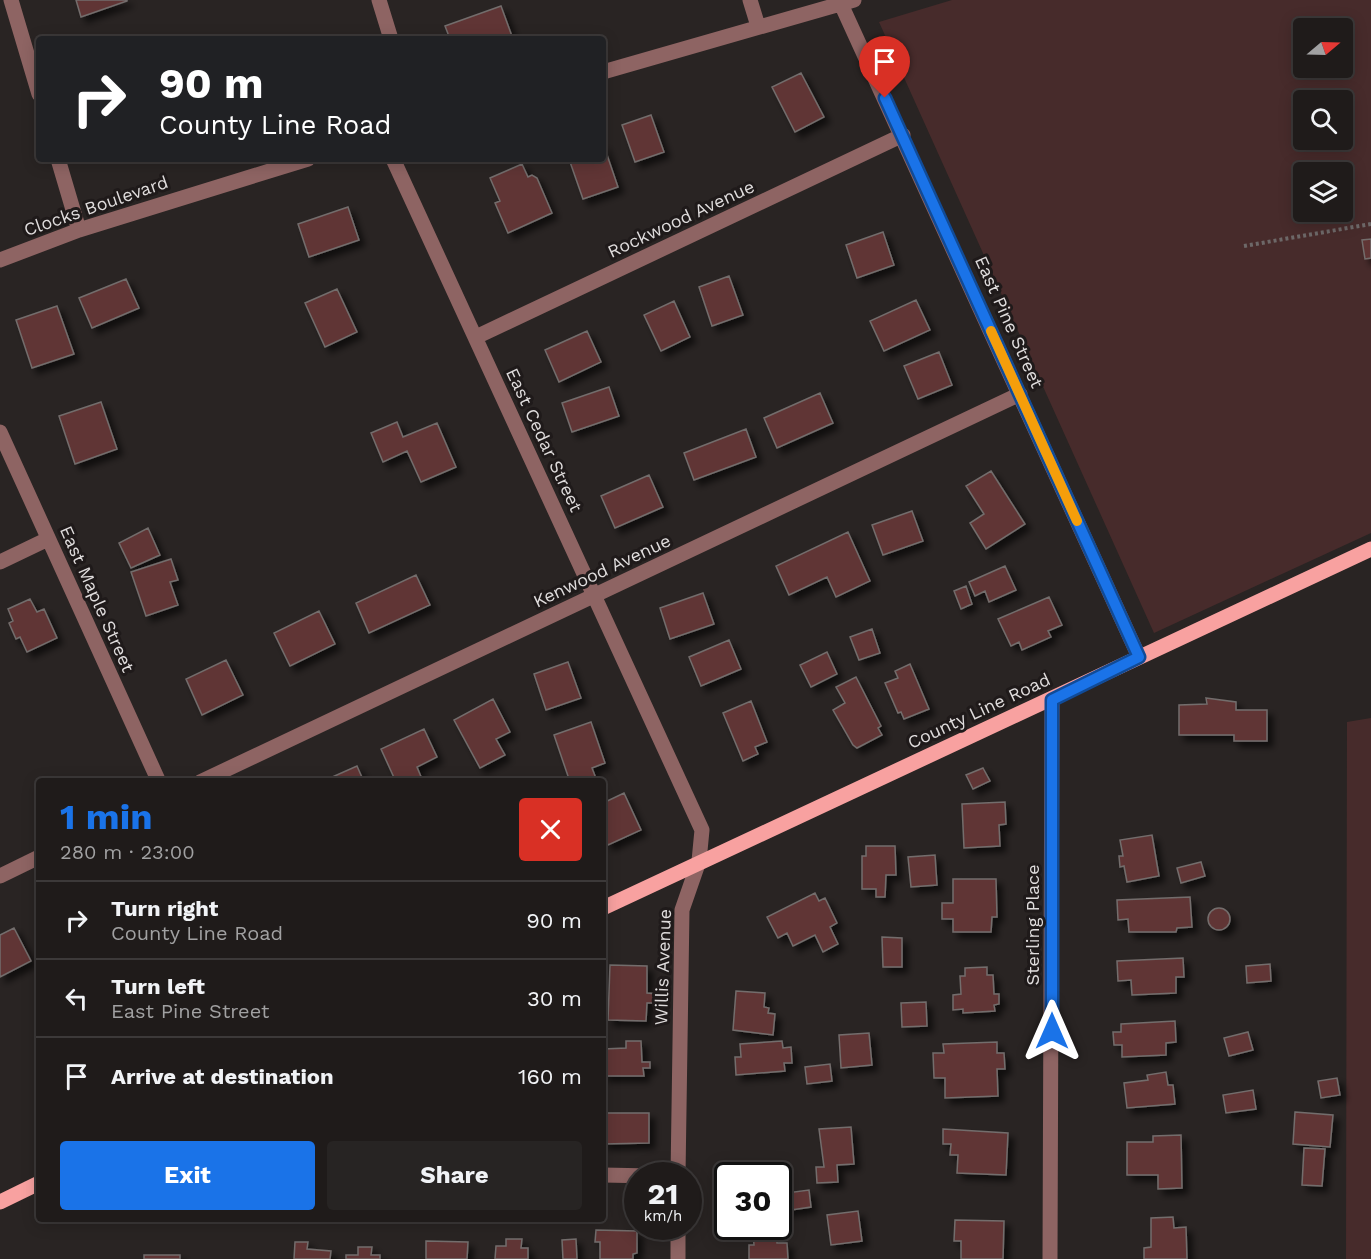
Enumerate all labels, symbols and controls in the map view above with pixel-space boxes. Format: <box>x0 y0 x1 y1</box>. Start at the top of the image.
north arrow <box>1293 18 1353 78</box>
map controls <box>1293 18 1353 222</box>
pin <box>859 36 910 98</box>
icon: arrive <box>868 45 901 78</box>
text: 90 m <box>159 59 263 108</box>
icon: right <box>60 60 138 138</box>
button: search <box>1293 90 1353 150</box>
text: County Line Road <box>159 109 391 141</box>
button: layers <box>1293 162 1353 222</box>
street label: Clocks Boulevard <box>21 171 171 240</box>
street label: Rockwood Avenue <box>604 175 757 262</box>
street label: East Pine Street <box>971 252 1048 392</box>
street label: East Cedar Street <box>502 365 587 515</box>
street label: East Maple Street <box>56 522 139 676</box>
street label: Kenwood Avenue <box>530 530 674 612</box>
street label: County Line Road <box>904 668 1053 753</box>
text: 1 min <box>60 796 152 838</box>
button: close <box>519 798 582 861</box>
text: 280 m · 23:00 <box>60 840 195 864</box>
street label: Sterling Place <box>1022 864 1043 986</box>
text: Turn right <box>111 896 218 921</box>
icon: right <box>60 904 93 937</box>
text: 90 m <box>526 908 582 933</box>
street label: Willis Avenue <box>650 908 675 1026</box>
text: County Line Road <box>111 921 283 945</box>
text: Turn left <box>111 974 205 999</box>
icon: left <box>60 982 93 1015</box>
text: 30 m <box>527 986 582 1011</box>
text: East Pine Street <box>111 999 269 1023</box>
position arrow <box>1020 999 1084 1063</box>
icon: arrive <box>60 1060 93 1093</box>
text: Arrive at destination <box>111 1064 334 1089</box>
text: 160 m <box>518 1064 582 1089</box>
button: Exit <box>60 1141 315 1210</box>
button: Share <box>327 1141 582 1210</box>
speed limit sign: 30 <box>714 1162 792 1240</box>
text: 21 <box>648 1176 678 1211</box>
text: km/h <box>644 1207 682 1225</box>

